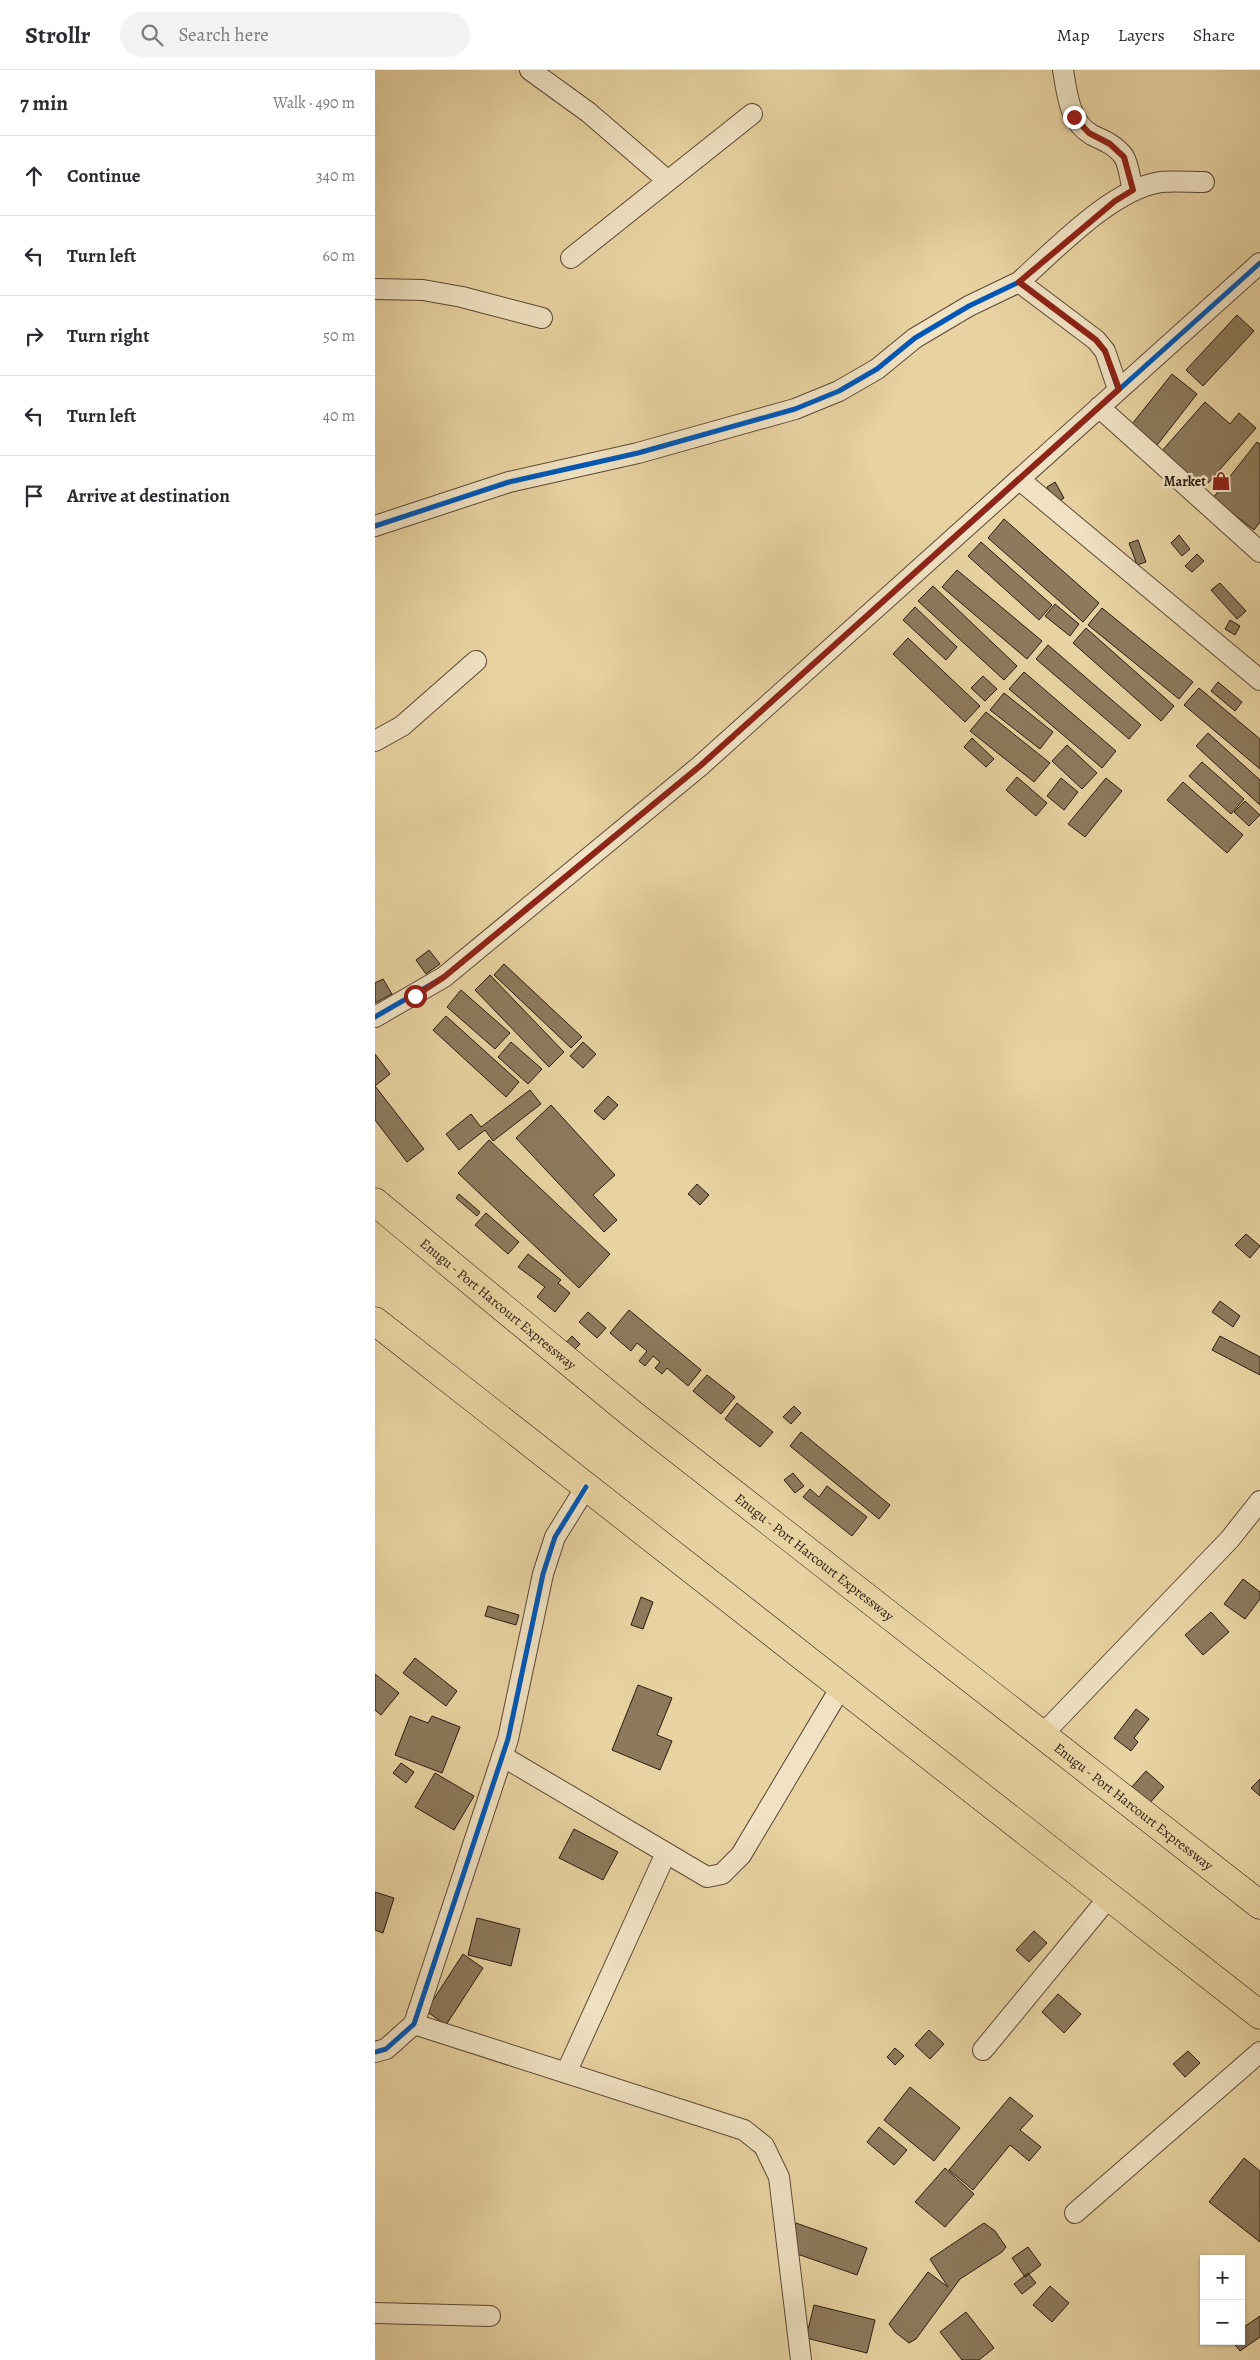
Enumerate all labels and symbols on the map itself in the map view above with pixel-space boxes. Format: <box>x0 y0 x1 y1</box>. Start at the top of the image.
route end <box>1063 106 1086 129</box>
shop icon: Market <box>1210 470 1232 492</box>
place label: Market <box>1164 472 1206 491</box>
route start <box>404 985 427 1008</box>
street label: Enugu - Port Harcourt Expressway <box>416 1234 581 1375</box>
street label: Enugu - Port Harcourt Expressway <box>731 1489 899 1626</box>
street label: Enugu - Port Harcourt Expressway <box>1050 1738 1218 1875</box>

